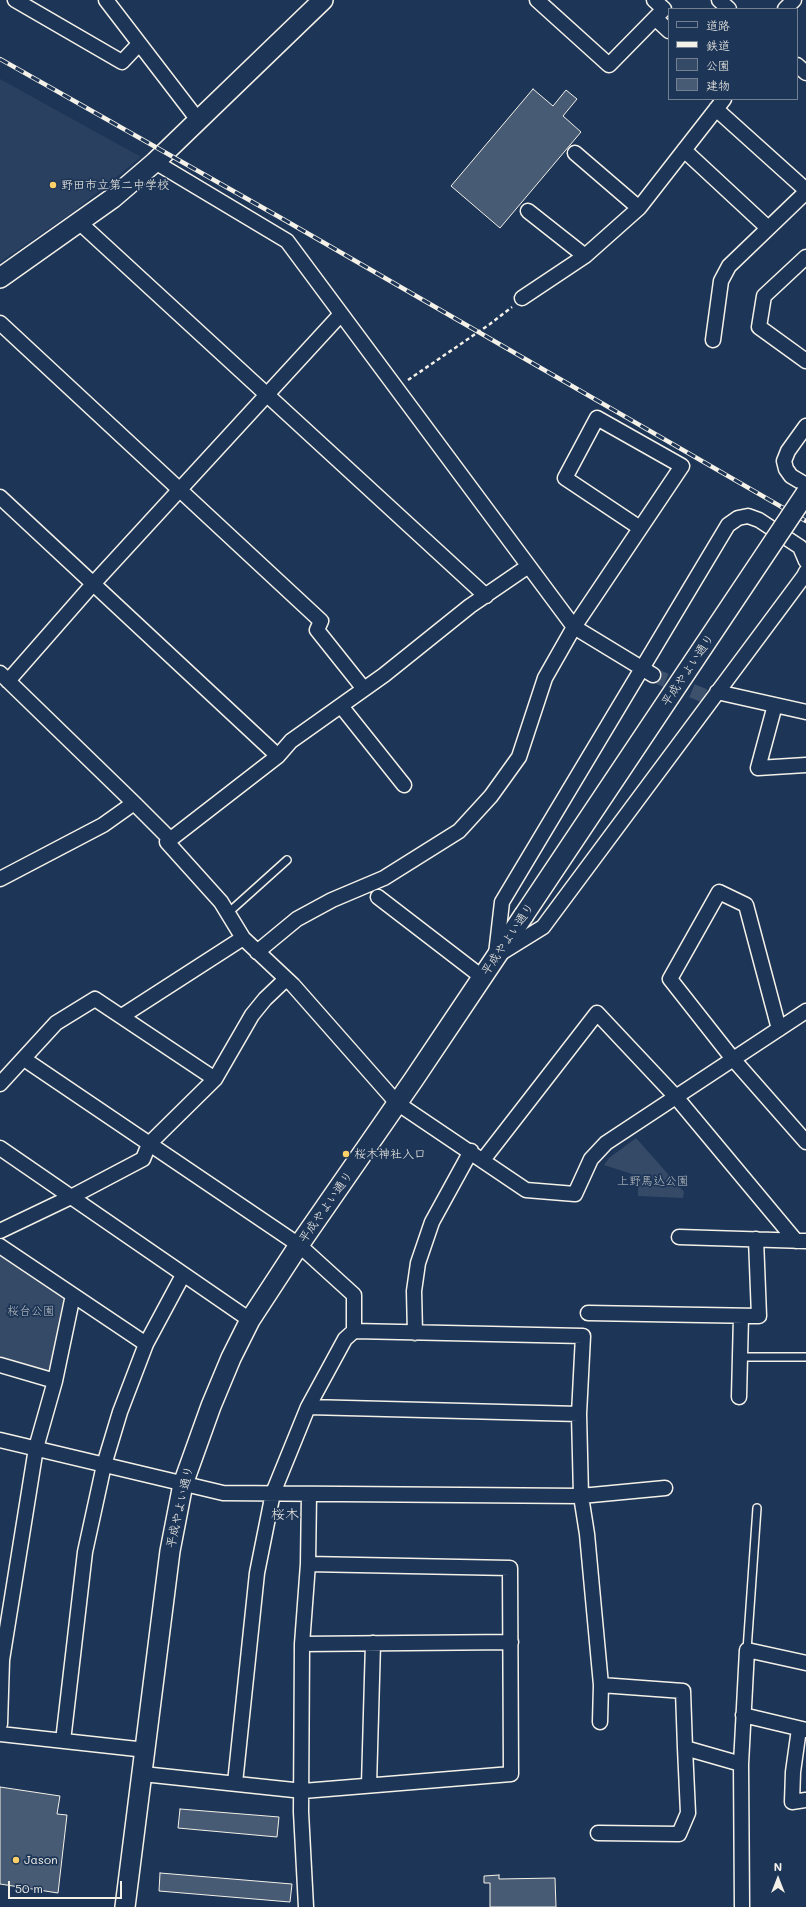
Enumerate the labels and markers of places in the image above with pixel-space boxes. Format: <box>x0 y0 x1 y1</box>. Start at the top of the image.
place label: 野田市立第二中学校 <box>61 178 169 192</box>
marker: 野田市立第二中学校 <box>48 180 58 190</box>
place label: 桜木神社入口 <box>354 1147 426 1161</box>
marker: 桜木神社入口 <box>341 1149 351 1159</box>
place label: Jason <box>24 1853 58 1867</box>
marker: Jason <box>11 1855 21 1865</box>

